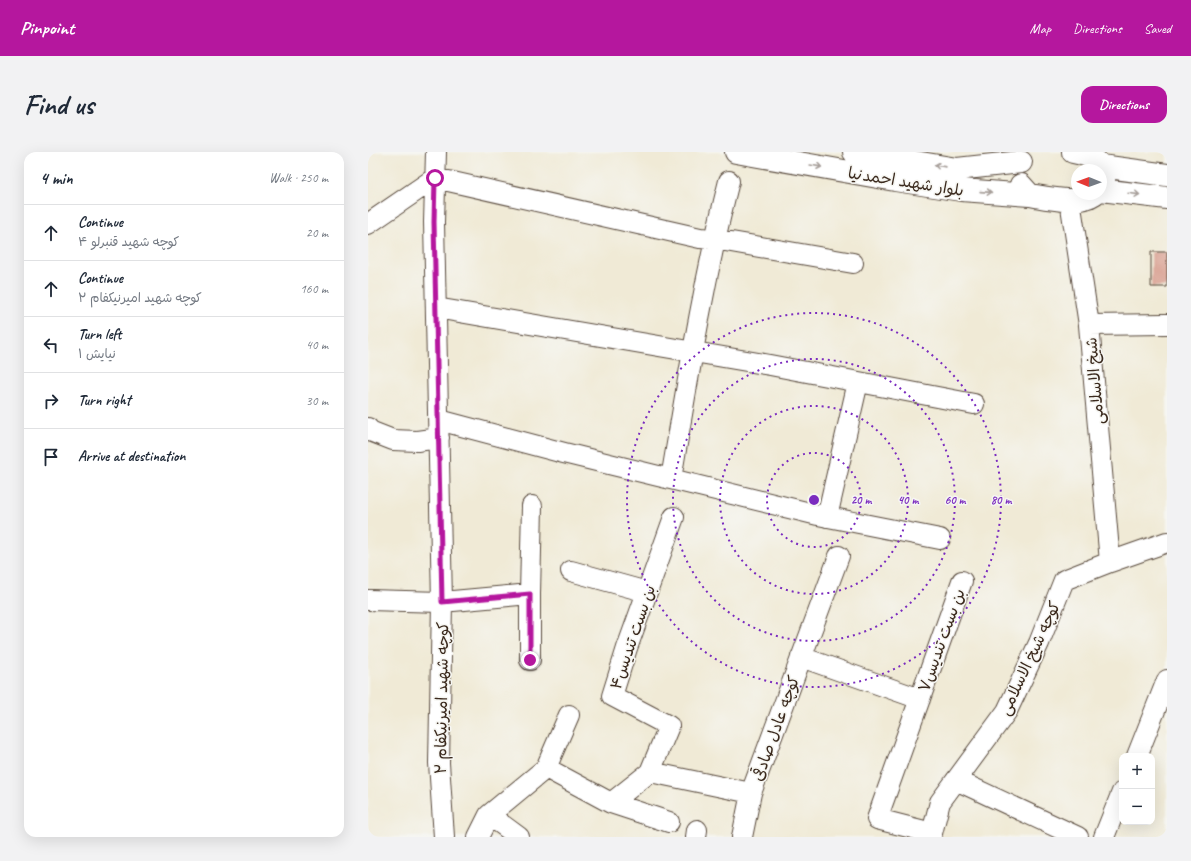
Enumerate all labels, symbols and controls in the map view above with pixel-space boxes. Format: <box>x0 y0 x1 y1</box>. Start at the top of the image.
text: Pinpoint <box>20 16 74 40</box>
text: Map <box>1030 20 1051 37</box>
text: Directions <box>1073 20 1122 37</box>
text: Saved <box>1144 20 1171 37</box>
button: Directions <box>1081 86 1167 123</box>
text: Find us <box>24 87 94 122</box>
one-way arrow <box>934 162 947 170</box>
one-way arrow <box>809 163 822 171</box>
street label: بلوار شهید احمدنیا <box>847 163 965 201</box>
north arrow <box>1071 164 1107 200</box>
text: 4 min <box>40 168 73 189</box>
route start <box>426 169 444 187</box>
text: Walk · 250 m <box>269 170 328 186</box>
one-way arrow <box>979 188 992 195</box>
one-way arrow <box>1127 191 1140 198</box>
text: Continue <box>78 213 123 232</box>
icon: ahead <box>40 222 62 244</box>
text: 20 m <box>306 225 328 241</box>
text: کوچه شهید قنبرلو ۴ <box>78 234 179 250</box>
text: Continue <box>78 269 123 288</box>
icon: ahead <box>40 278 62 300</box>
text: 160 m <box>300 281 328 297</box>
text: کوچه شهید امیرنیکفام ۲ <box>78 290 202 306</box>
text: Turn left <box>78 325 121 344</box>
icon: left <box>40 334 62 356</box>
text: 40 m <box>306 337 328 353</box>
street label: شیخ الاسلامی <box>1081 337 1109 425</box>
text: نیایش ۱ <box>78 346 116 362</box>
icon: right <box>40 390 62 412</box>
text: Turn right <box>78 391 131 410</box>
text: 30 m <box>306 393 328 409</box>
icon: arrive <box>40 446 62 468</box>
text: Arrive at destination <box>78 447 185 466</box>
text: 20 m <box>851 492 872 508</box>
text: 40 m <box>898 492 919 508</box>
text: 60 m <box>945 492 967 508</box>
text: 80 m <box>991 492 1012 508</box>
centre of rings <box>807 493 821 507</box>
street label: بن بست تندیس۴ <box>606 582 660 692</box>
street label: بن بست تندیس۷ <box>914 586 970 695</box>
street label: کوچه شیخ الاسلامی <box>995 598 1065 719</box>
street label: کوچه شهید امیرنیکفام ۲ <box>431 621 455 774</box>
route end <box>521 651 539 669</box>
street label: کوچه عادل صادقی <box>747 672 804 784</box>
map controls <box>1119 753 1155 825</box>
button: + <box>1119 753 1155 789</box>
button: − <box>1119 789 1155 825</box>

